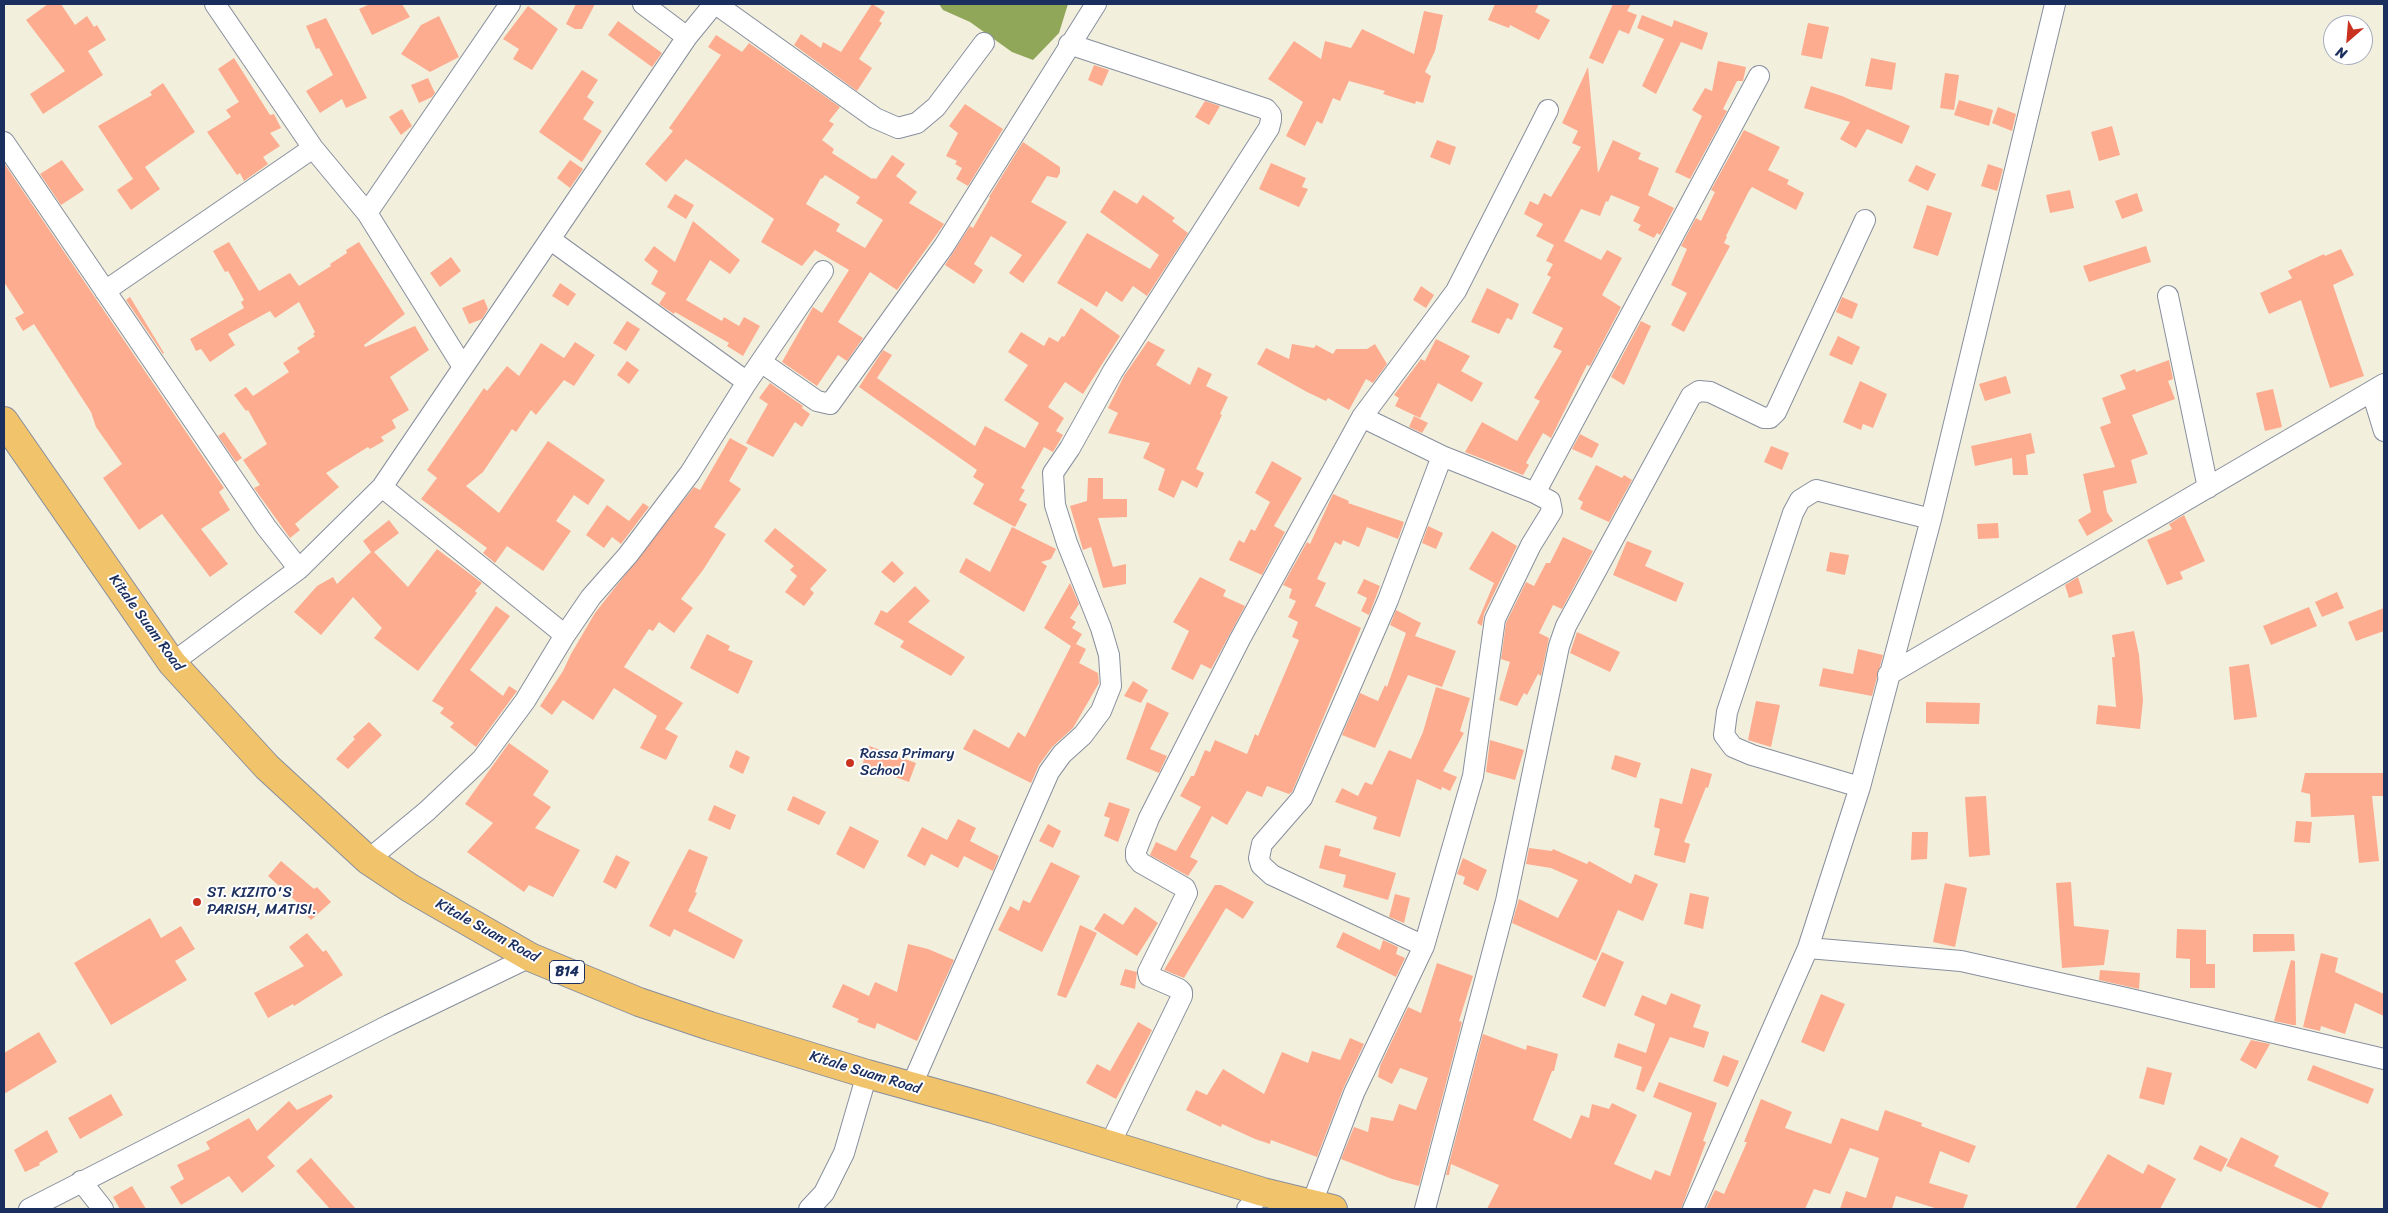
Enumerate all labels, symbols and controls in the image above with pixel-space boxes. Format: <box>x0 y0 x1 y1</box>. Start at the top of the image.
north arrow <box>2323 15 2373 65</box>
text: N <box>2331 40 2351 66</box>
street label: Kitale Suam Road <box>105 571 187 675</box>
place label: Rassa Primary School <box>860 745 954 780</box>
marker: Rassa Primary School <box>844 757 856 769</box>
place label: ST. KIZITO'S PARISH, MATISI. <box>207 884 317 919</box>
street label: Kitale Suam Road <box>432 895 542 967</box>
marker: ST. KIZITO'S PARISH, MATISI. <box>191 896 203 908</box>
road number: B14 <box>550 960 584 984</box>
street label: Kitale Suam Road <box>807 1048 923 1098</box>

